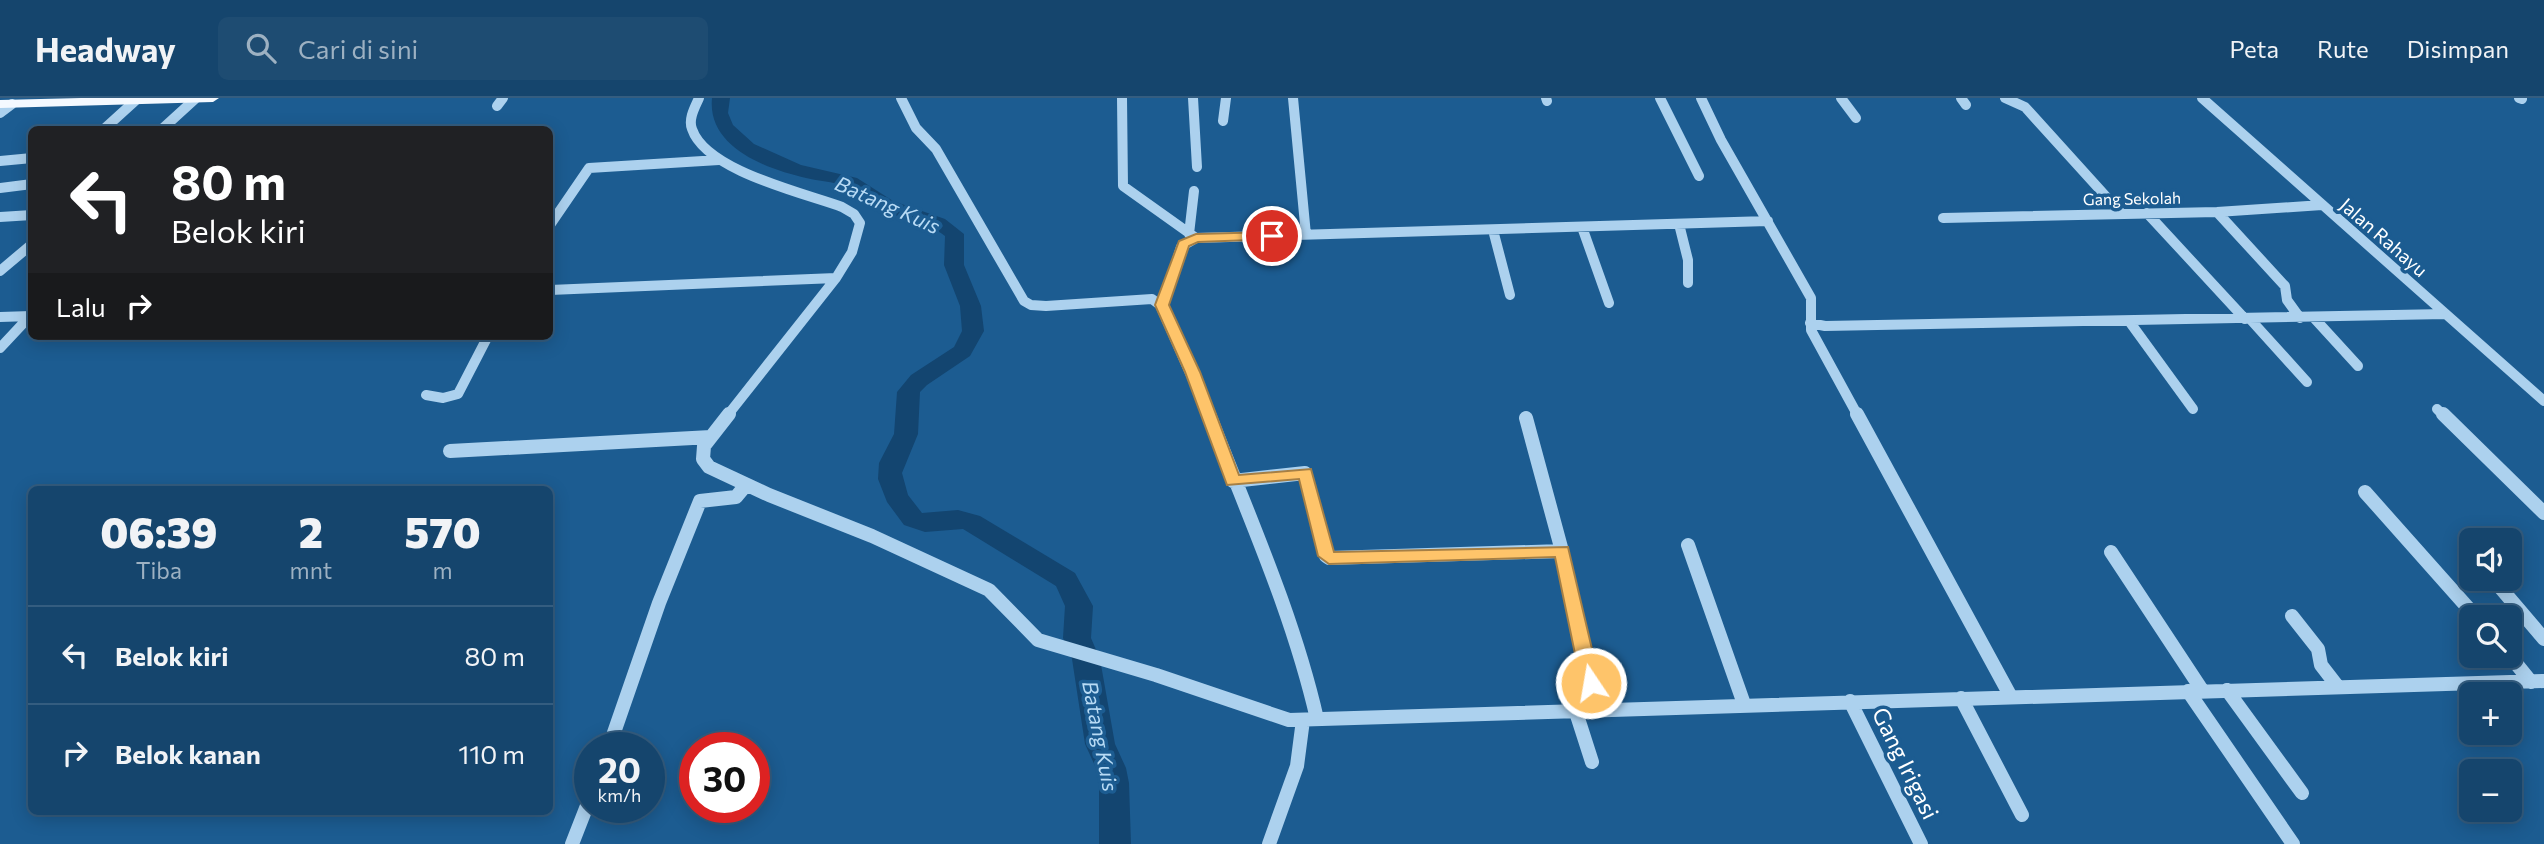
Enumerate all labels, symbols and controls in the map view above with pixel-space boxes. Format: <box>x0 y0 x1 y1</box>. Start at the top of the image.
search box <box>218 17 708 80</box>
text: Headway <box>35 28 176 69</box>
icon: search <box>242 29 280 67</box>
text: Cari di sini <box>298 33 418 64</box>
text: Peta <box>2229 34 2279 63</box>
text: Rute <box>2317 34 2369 63</box>
text: Disimpan <box>2407 34 2509 63</box>
text: 80 m <box>171 150 286 210</box>
icon: left <box>56 154 147 245</box>
water label: Batang Kuis <box>832 170 944 238</box>
street label: Gang Sekolah <box>2083 188 2181 208</box>
street label: Jalan Rahayu <box>2336 193 2432 281</box>
pin <box>1242 206 1302 266</box>
text: Belok kiri <box>171 210 306 250</box>
icon: arrive <box>1253 217 1291 255</box>
icon: right <box>120 287 158 325</box>
text: Lalu <box>56 291 106 322</box>
text: 06:39 <box>100 505 217 557</box>
text: 2 <box>299 505 323 557</box>
text: 570 <box>405 505 481 557</box>
map controls <box>2459 528 2522 822</box>
button: sound <box>2459 528 2522 591</box>
text: Tiba <box>136 556 182 584</box>
text: mnt <box>290 556 332 584</box>
text: m <box>433 556 453 584</box>
button: search <box>2459 605 2522 668</box>
icon: left <box>56 636 94 674</box>
text: Belok kiri <box>115 640 229 671</box>
text: 80 m <box>465 640 525 671</box>
position arrow <box>1554 646 1628 720</box>
water label: Batang Kuis <box>1078 679 1124 793</box>
button: + <box>2459 682 2522 745</box>
street label: Gang Irigasi <box>1867 702 1945 824</box>
speed limit sign: 30 <box>679 732 770 823</box>
icon: right <box>56 734 94 772</box>
text: Belok kanan <box>115 738 261 769</box>
text: 110 m <box>458 738 525 769</box>
text: 20 <box>598 747 641 790</box>
button: − <box>2459 759 2522 822</box>
text: km/h <box>598 784 641 806</box>

